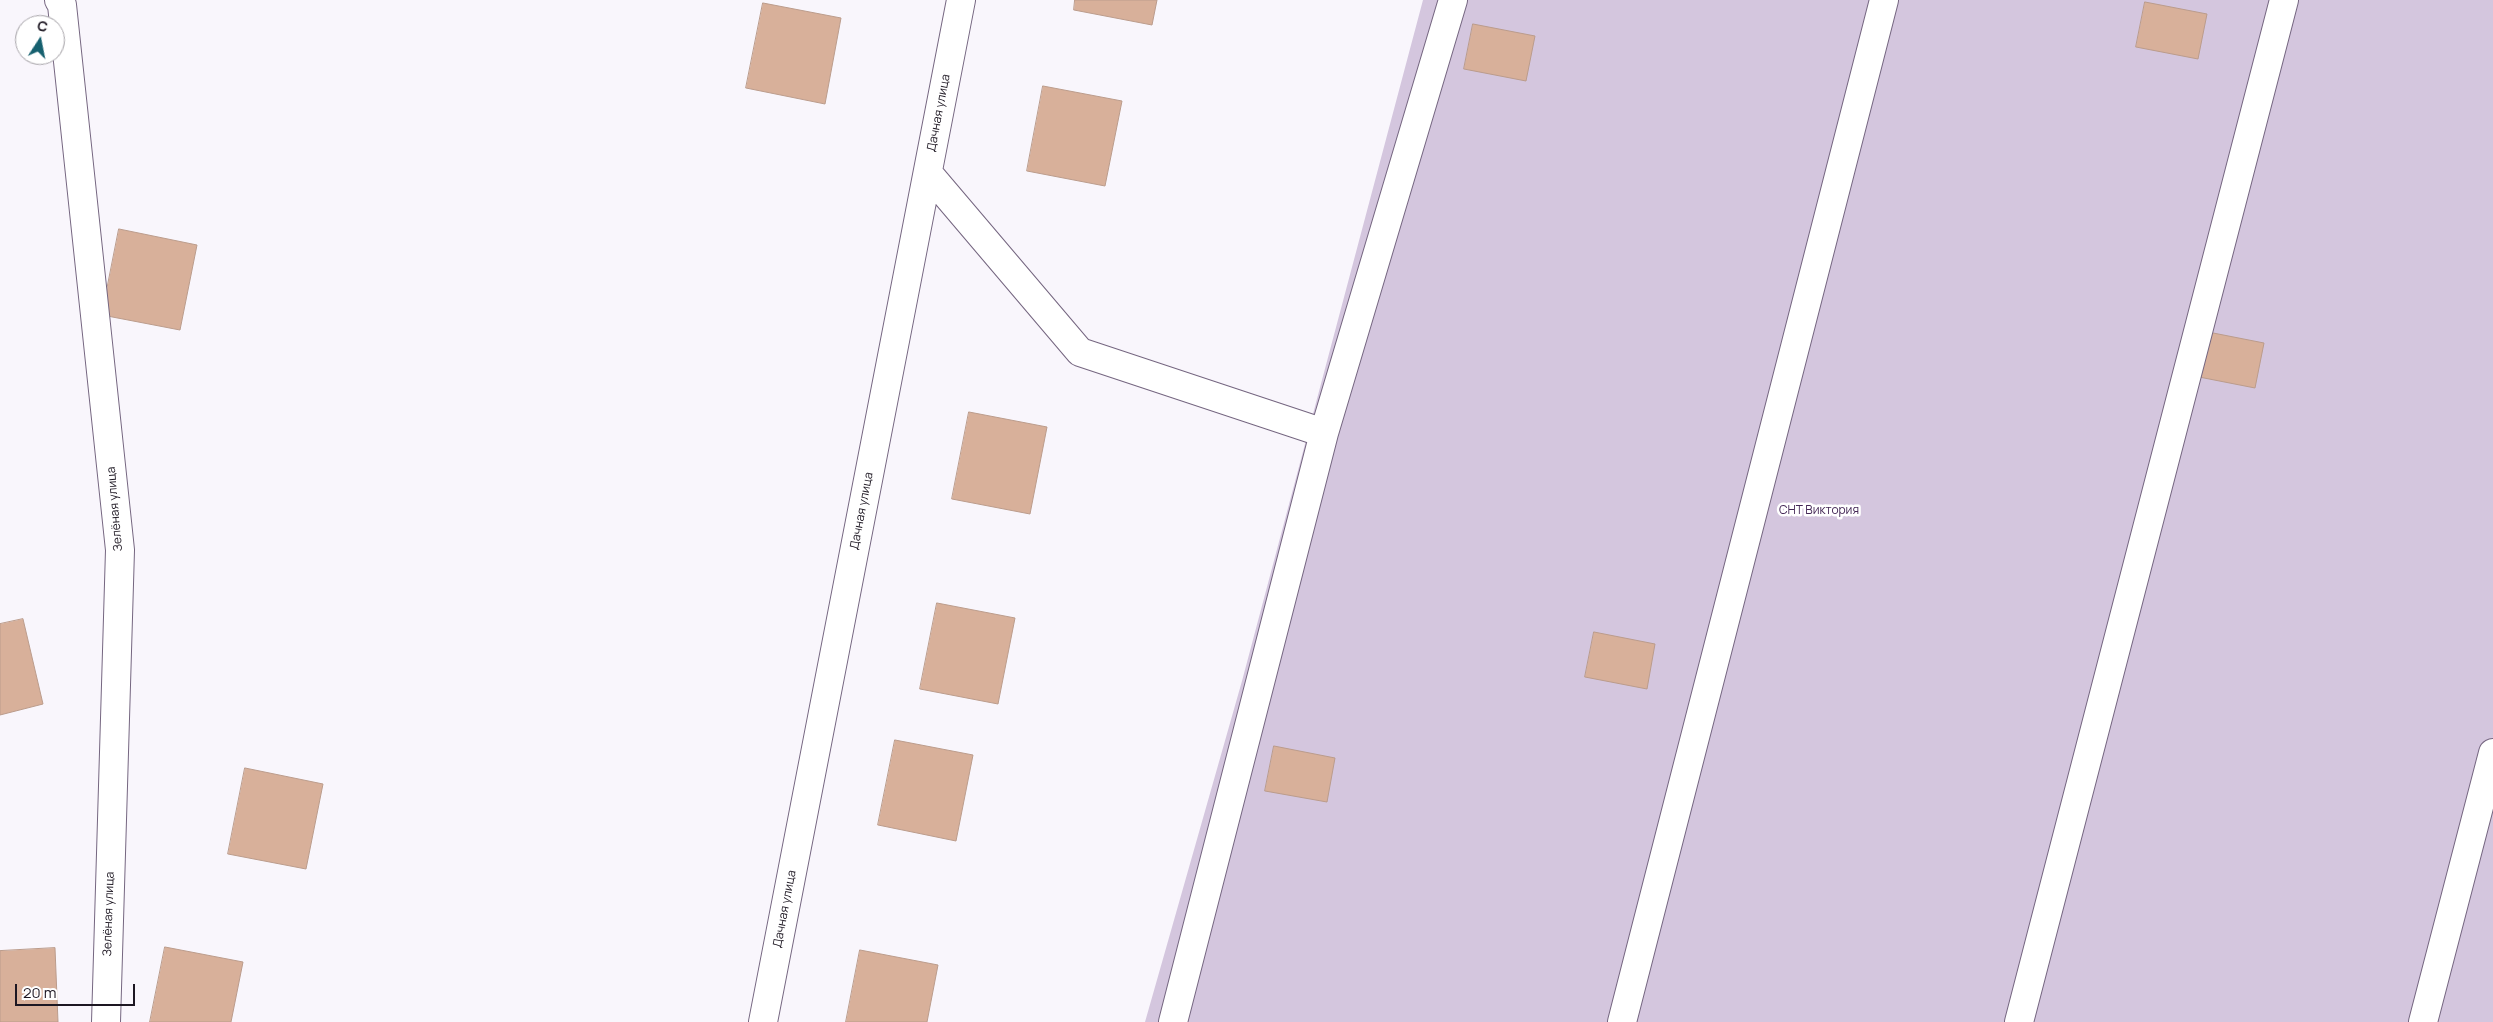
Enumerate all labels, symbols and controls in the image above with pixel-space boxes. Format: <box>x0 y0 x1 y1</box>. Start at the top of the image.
north arrow <box>15 15 65 65</box>
text: С <box>36 15 50 36</box>
street label: Дачная улица <box>924 73 954 153</box>
street label: Зелёная улица <box>104 466 126 552</box>
street label: Дачная улица <box>847 471 877 551</box>
park label: СНТ Виктория <box>1779 504 1859 518</box>
street label: Дачная улица <box>770 869 800 949</box>
street label: Зелёная улица <box>100 871 118 957</box>
scale bar <box>18 974 138 1006</box>
text: 20 m <box>23 982 56 1003</box>

